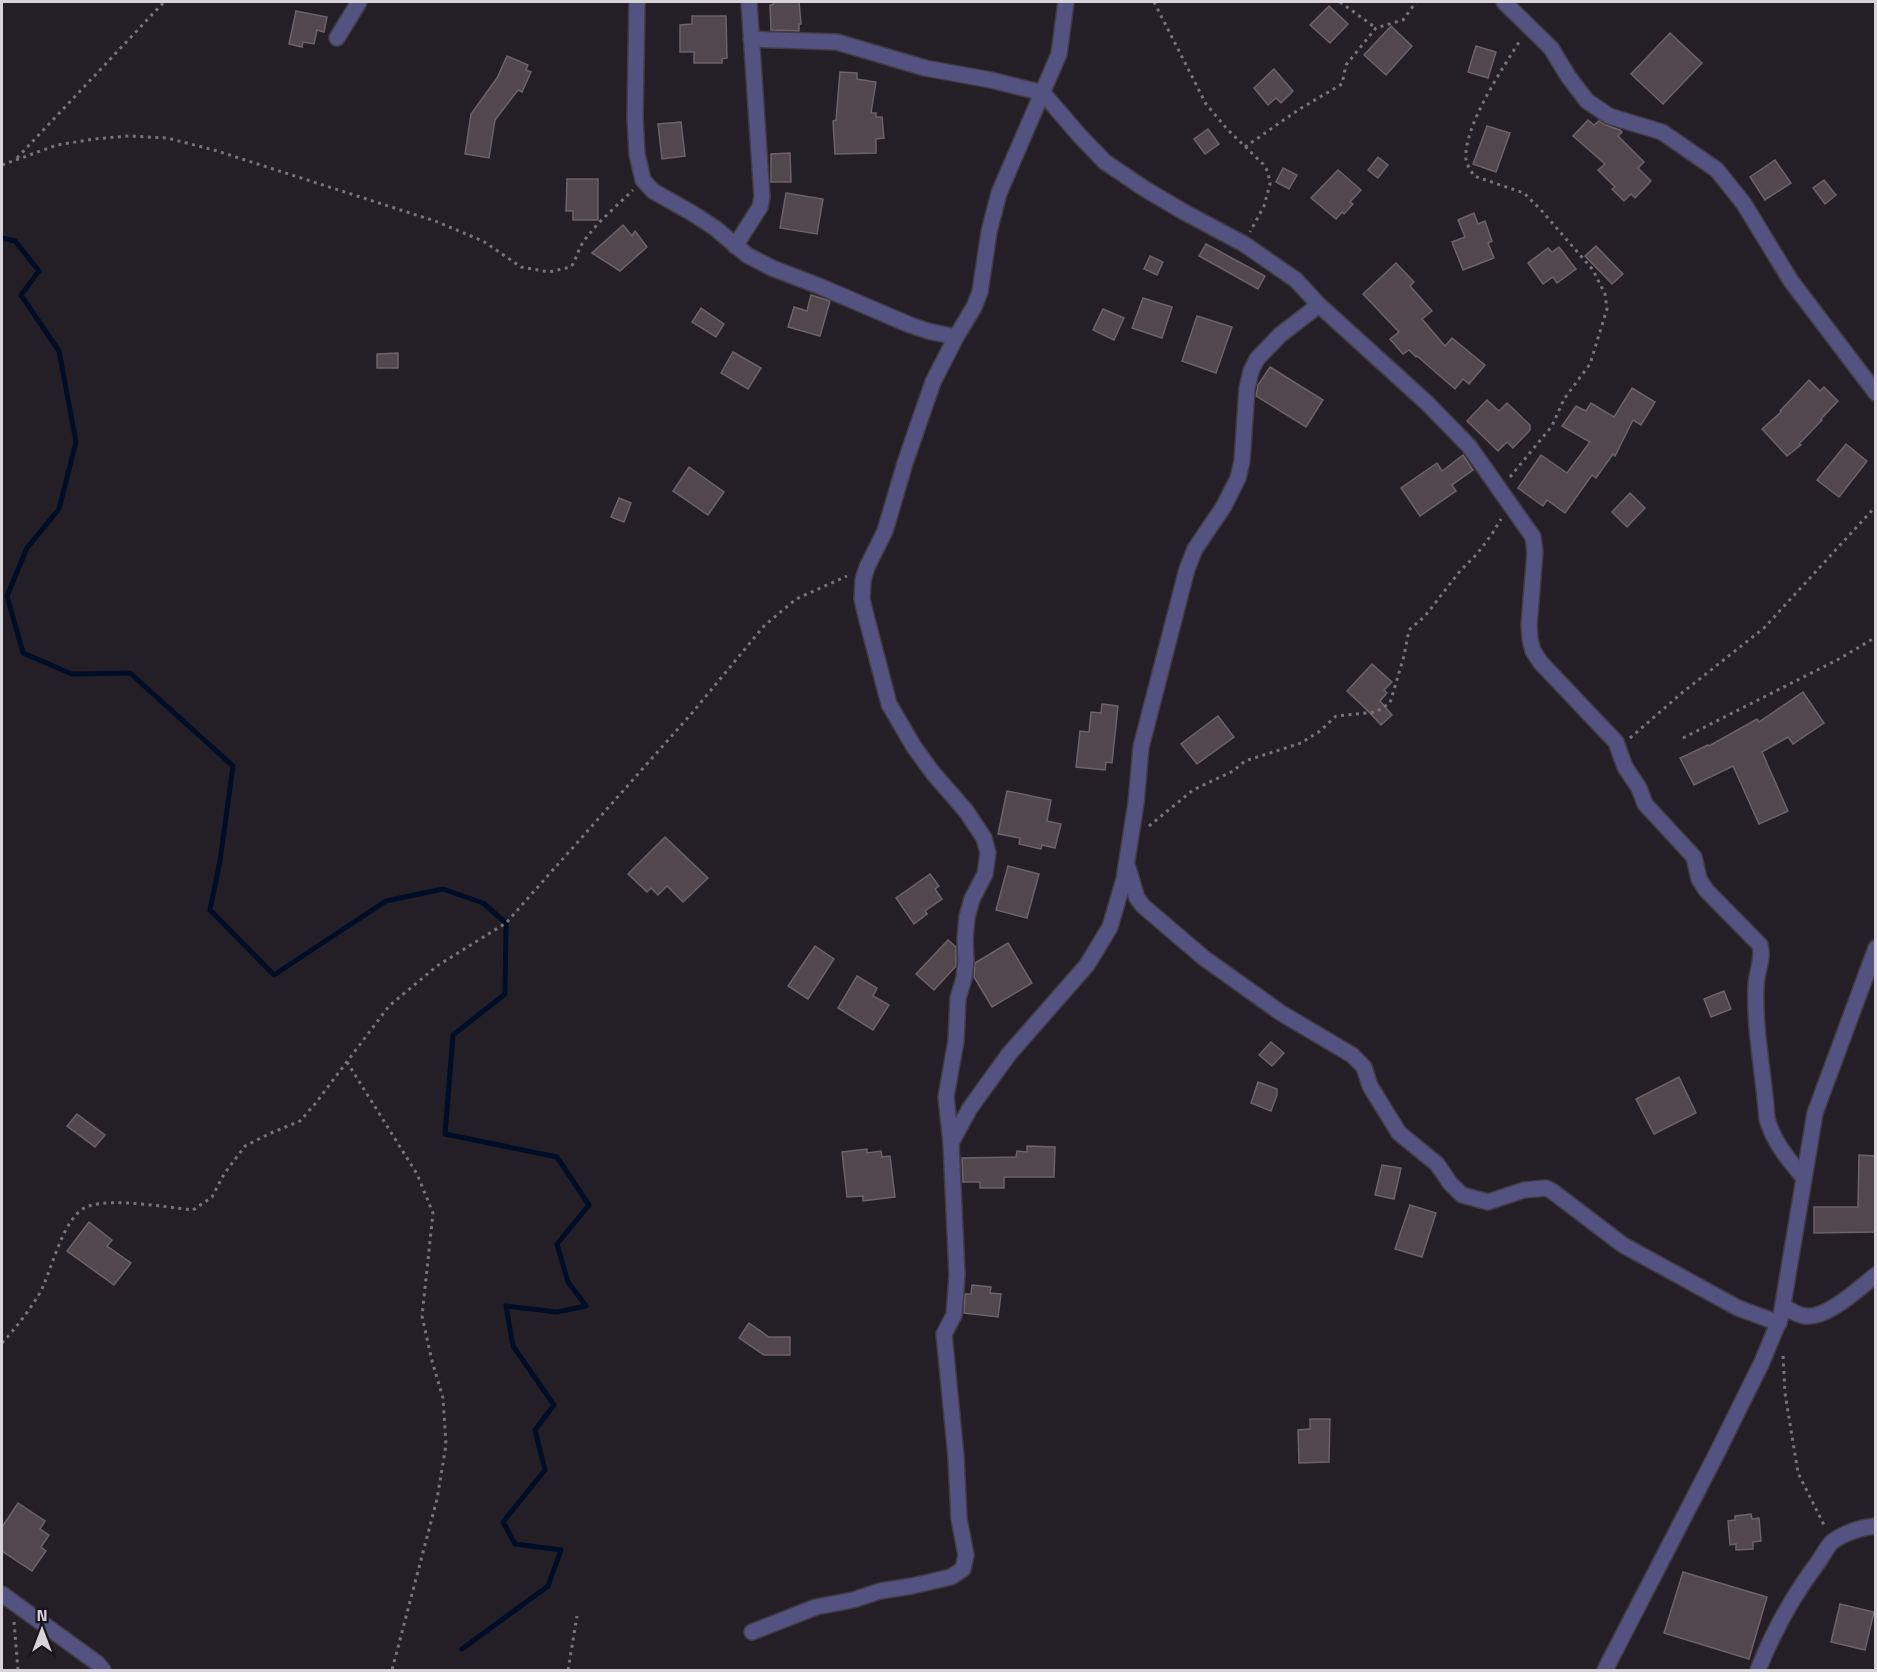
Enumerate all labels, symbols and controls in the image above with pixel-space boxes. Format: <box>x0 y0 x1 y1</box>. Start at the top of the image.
north arrow <box>12 1600 72 1660</box>
text: N <box>36 1603 48 1627</box>

